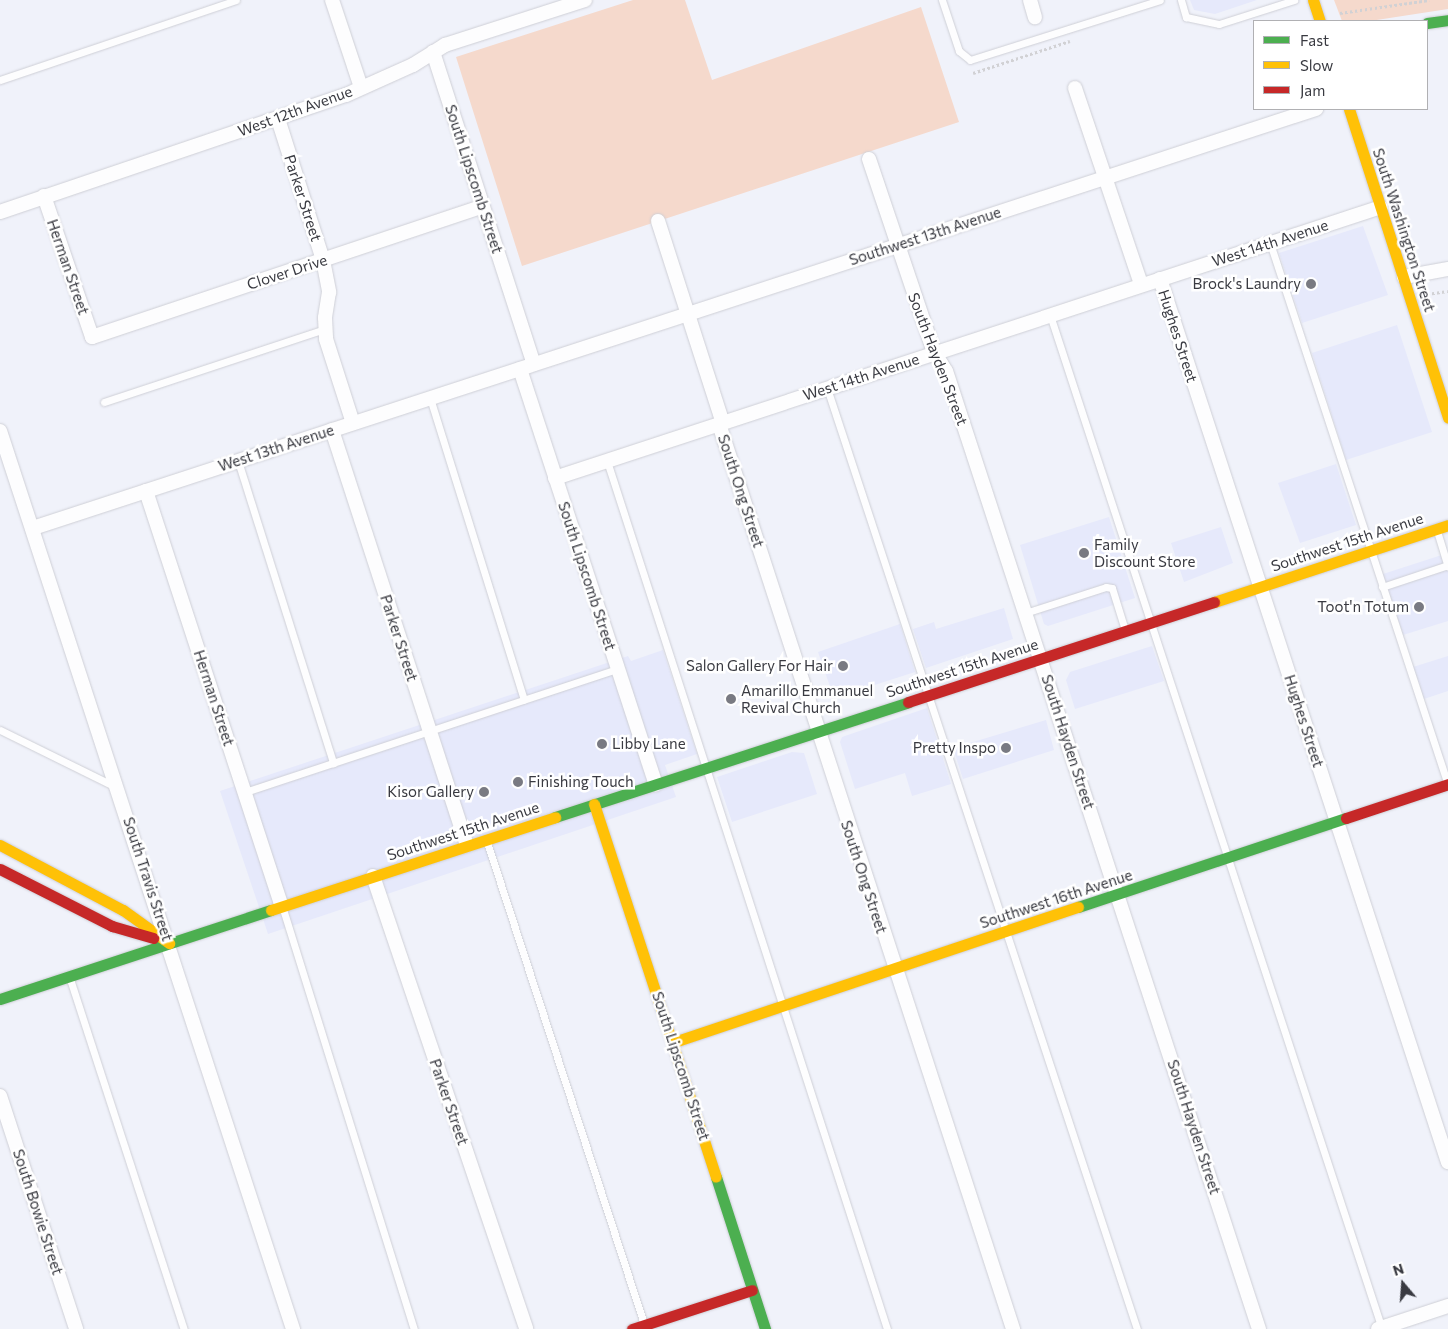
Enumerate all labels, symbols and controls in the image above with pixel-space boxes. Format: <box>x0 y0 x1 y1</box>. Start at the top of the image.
legend <box>1253 20 1428 110</box>
text: Fast <box>1300 31 1329 49</box>
text: Slow <box>1300 56 1333 74</box>
text: Jam <box>1300 81 1325 99</box>
street label: West 12th Avenue <box>235 82 355 140</box>
street label: South Lipscomb Street <box>441 102 507 256</box>
street label: South Washington Street <box>1369 146 1439 314</box>
street label: Parker Street <box>281 152 325 244</box>
street label: Southwest 13th Avenue <box>847 203 1003 269</box>
street label: West 14th Avenue <box>1210 216 1330 270</box>
street label: Herman Street <box>43 217 93 317</box>
street label: Clover Drive <box>245 251 329 293</box>
place label: Brock's Laundry <box>1193 275 1301 293</box>
marker: Brock's Laundry <box>1305 278 1317 290</box>
street label: Hughes Street <box>1155 287 1201 385</box>
street label: South Hayden Street <box>904 290 972 428</box>
street label: West 14th Avenue <box>801 350 921 404</box>
street label: West 13th Avenue <box>216 421 336 475</box>
street label: South Ong Street <box>714 432 768 550</box>
street label: South Lipscomb Street <box>554 499 620 653</box>
street label: Southwest 15th Avenue <box>1269 509 1425 575</box>
place label: Family Discount Store <box>1094 535 1195 570</box>
marker: Family Discount Store <box>1078 547 1090 559</box>
street label: Parker Street <box>377 592 421 684</box>
place label: Toot'n Totum <box>1317 598 1409 616</box>
marker: Toot'n Totum <box>1413 601 1425 613</box>
street label: Southwest 15th Avenue <box>884 635 1040 701</box>
street label: Herman Street <box>190 648 238 748</box>
place label: Salon Gallery For Hair <box>686 657 833 675</box>
marker: Salon Gallery For Hair <box>837 660 849 672</box>
street label: South Hayden Street <box>1038 672 1098 812</box>
street label: Hughes Street <box>1281 672 1327 770</box>
place label: Amarillo Emmanuel Revival Church <box>741 681 873 716</box>
marker: Amarillo Emmanuel Revival Church <box>725 693 737 705</box>
place label: Libby Lane <box>612 735 686 753</box>
marker: Libby Lane <box>596 738 608 750</box>
place label: Pretty Inspo <box>913 739 996 757</box>
marker: Pretty Inspo <box>1000 742 1012 754</box>
place label: Finishing Touch <box>528 773 634 791</box>
marker: Finishing Touch <box>512 776 524 788</box>
place label: Kisor Gallery <box>387 783 474 801</box>
marker: Kisor Gallery <box>478 786 490 798</box>
street label: Southwest 15th Avenue <box>385 798 541 864</box>
street label: South Travis Street <box>119 815 177 943</box>
street label: South Ong Street <box>837 818 891 936</box>
street label: Southwest 16th Avenue <box>977 866 1135 932</box>
street label: South Lipscomb Street <box>648 989 714 1143</box>
street label: Parker Street <box>426 1056 472 1148</box>
street label: South Hayden Street <box>1164 1057 1224 1197</box>
street label: South Bowie Street <box>9 1147 67 1277</box>
north arrow <box>1378 1259 1428 1309</box>
text: N <box>1391 1260 1406 1279</box>

